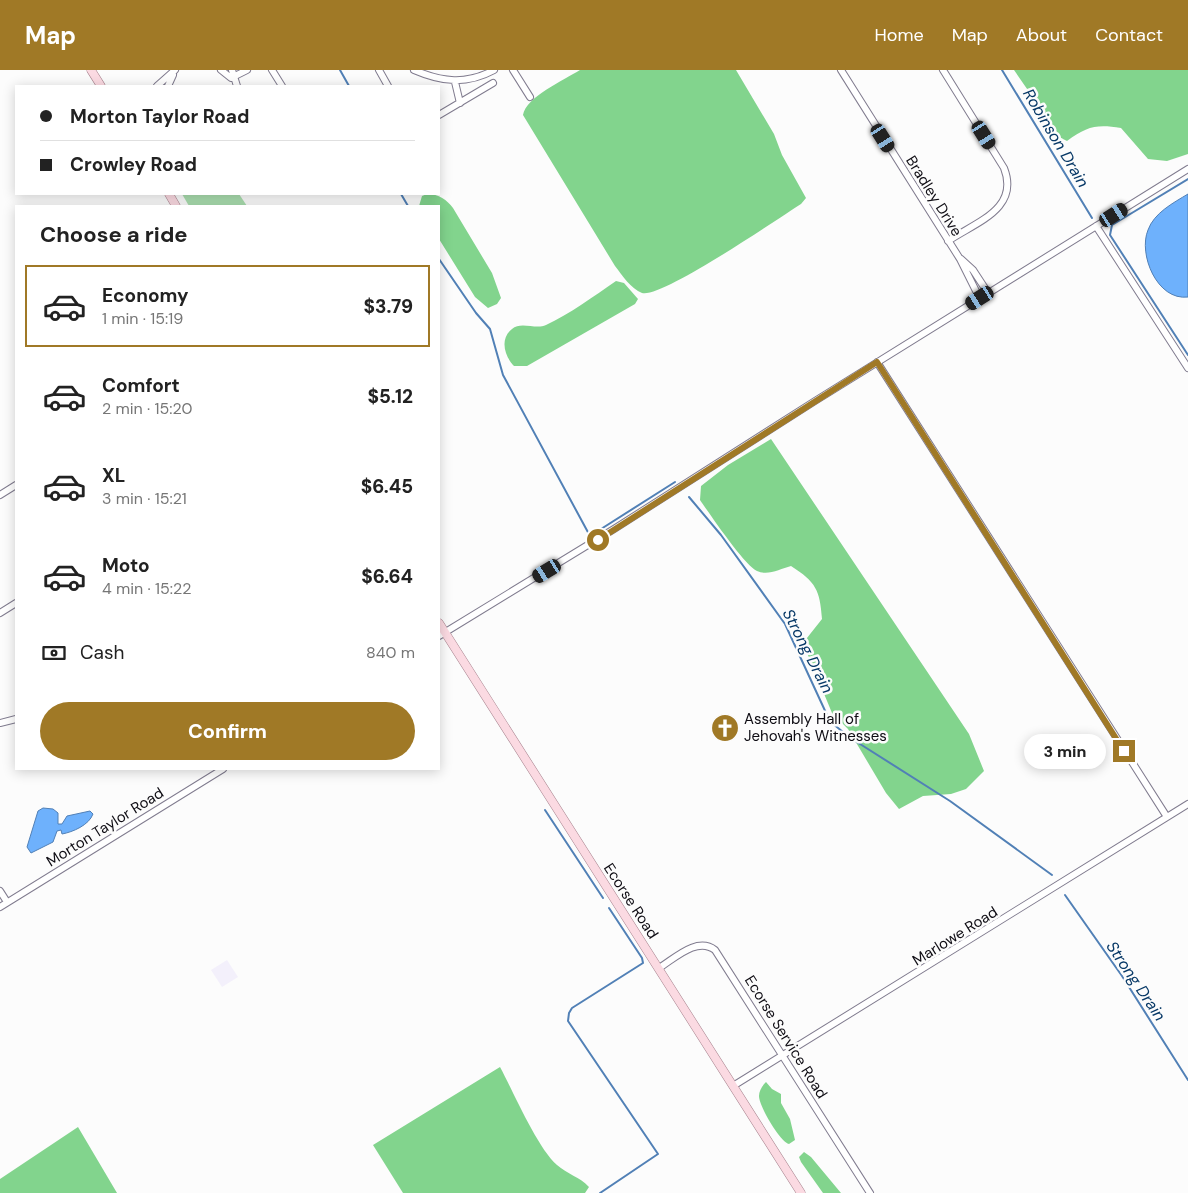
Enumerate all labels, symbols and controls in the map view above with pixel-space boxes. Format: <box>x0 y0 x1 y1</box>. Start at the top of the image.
text: Map <box>25 20 76 51</box>
text: Home <box>874 23 924 47</box>
text: Map <box>952 23 988 47</box>
text: About <box>1016 23 1067 47</box>
text: Contact <box>1095 23 1163 47</box>
water label: Robinson Drain <box>1018 85 1094 191</box>
text: Morton Taylor Road <box>70 104 249 129</box>
car <box>969 118 998 152</box>
car <box>868 121 897 155</box>
text: Crowley Road <box>70 152 197 177</box>
street label: Bradley Drive <box>901 152 967 240</box>
car <box>1097 201 1130 229</box>
text: Choose a ride <box>40 220 188 249</box>
text: Economy <box>102 283 189 308</box>
icon: car <box>42 284 87 329</box>
car <box>963 284 996 312</box>
text: $3.79 <box>364 294 413 319</box>
text: 1 min · 15:19 <box>102 308 183 329</box>
text: Comfort <box>102 373 180 398</box>
icon: car <box>42 374 87 419</box>
text: $5.12 <box>367 384 413 409</box>
text: 2 min · 15:20 <box>102 398 192 419</box>
text: XL <box>102 463 125 488</box>
icon: car <box>42 464 87 509</box>
text: $6.45 <box>361 474 413 499</box>
text: 3 min · 15:21 <box>102 488 187 509</box>
route start <box>587 529 609 551</box>
text: Moto <box>102 553 150 578</box>
icon: car <box>42 554 87 599</box>
car <box>530 557 563 585</box>
text: $6.64 <box>361 564 413 589</box>
text: 4 min · 15:22 <box>102 578 191 599</box>
water label: Strong Drain <box>778 605 838 697</box>
icon: cash <box>40 639 68 667</box>
text: Cash <box>80 640 124 665</box>
text: 840 m <box>366 642 415 663</box>
button: Confirm <box>40 702 415 760</box>
place label: Assembly Hall of Jehovah's Witnesses <box>744 709 887 746</box>
church icon: Assembly Hall of Jehovah's Witnesses <box>710 713 740 743</box>
callout: 3 min <box>1024 734 1106 768</box>
route end <box>1113 740 1135 762</box>
text: 3 min <box>1044 741 1086 762</box>
street label: Morton Taylor Road <box>43 783 167 871</box>
street label: Ecorse Road <box>599 859 663 943</box>
street label: Marlowe Road <box>909 902 1001 970</box>
water label: Strong Drain <box>1102 937 1170 1025</box>
street label: Ecorse Service Road <box>740 972 832 1102</box>

